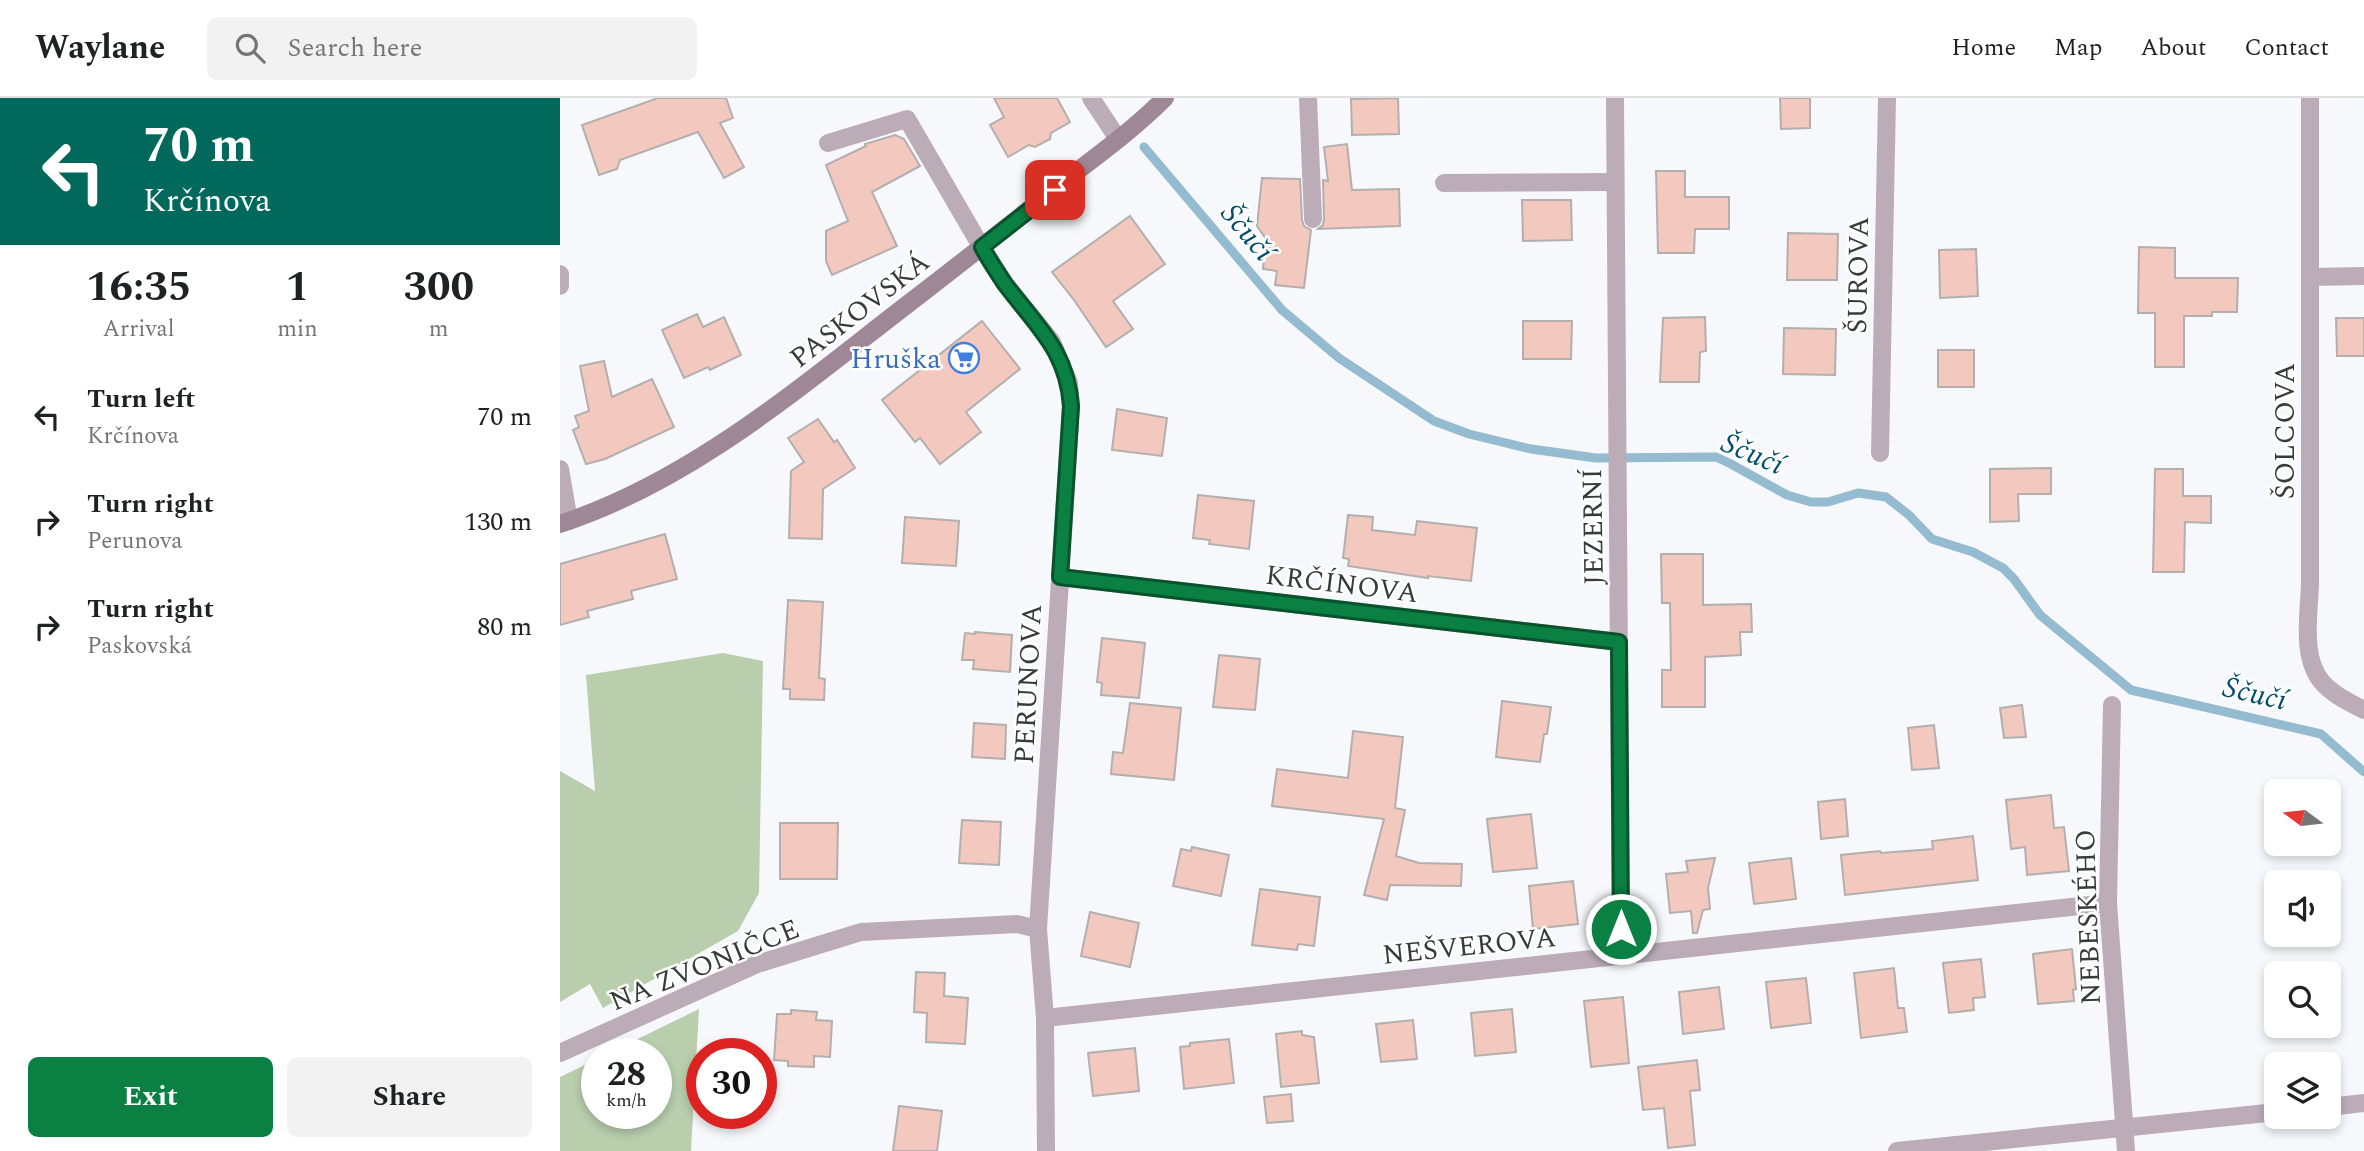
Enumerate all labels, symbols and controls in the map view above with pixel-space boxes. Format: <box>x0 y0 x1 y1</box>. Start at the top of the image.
search box <box>207 17 697 80</box>
text: Waylane <box>35 23 165 73</box>
text: Search here <box>287 28 422 68</box>
icon: search <box>231 29 269 67</box>
text: Home <box>1951 30 2016 66</box>
text: Map <box>2054 30 2102 66</box>
text: About <box>2140 30 2206 66</box>
text: Contact <box>2244 30 2329 66</box>
text: 70 m <box>143 109 254 184</box>
icon: left <box>28 126 119 217</box>
pin <box>1025 160 1085 220</box>
icon: arrive <box>1036 171 1074 209</box>
text: Krčínova <box>143 177 271 226</box>
water label: Ščučí <box>1209 193 1288 275</box>
street label: ŠUROVA <box>1836 216 1881 334</box>
street label: PASKOVSKÁ <box>780 241 939 379</box>
text: 16:35 <box>86 256 191 319</box>
text: 1 <box>286 256 309 319</box>
text: 300 <box>403 256 474 319</box>
text: Arrival <box>103 312 174 347</box>
text: min <box>277 312 318 347</box>
text: m <box>429 312 449 347</box>
place label: Hruška <box>851 338 941 381</box>
supermarket icon: Hruška <box>947 341 981 375</box>
street label: ŠOLCOVA <box>2264 363 2307 499</box>
text: Turn left <box>87 379 195 419</box>
text: 70 m <box>477 397 532 437</box>
icon: left <box>28 398 66 436</box>
text: Krčínova <box>87 419 179 454</box>
water label: Ščučí <box>1714 420 1794 489</box>
street label: JEZERNÍ <box>1571 468 1616 586</box>
text: Turn right <box>87 484 214 524</box>
text: 130 m <box>464 502 532 542</box>
icon: right <box>28 503 66 541</box>
text: Perunova <box>87 524 182 559</box>
street label: KRČÍNOVA <box>1263 554 1421 615</box>
text: Turn right <box>87 589 214 629</box>
street label: PERUNOVA <box>1003 603 1054 765</box>
text: 80 m <box>477 607 532 647</box>
icon: right <box>28 608 66 646</box>
text: Paskovská <box>87 629 192 664</box>
water label: Ščučí <box>2218 664 2295 724</box>
north arrow <box>2264 779 2342 856</box>
map controls <box>2264 779 2341 1129</box>
street label: NEBESKÉHO <box>2064 828 2113 1005</box>
button: sound <box>2264 870 2341 947</box>
position arrow <box>1584 892 1658 966</box>
street label: NA ZVONIČCE <box>603 908 806 1023</box>
street label: NEŠVEROVA <box>1380 916 1558 977</box>
button: search <box>2264 961 2341 1038</box>
speed limit sign: 30 <box>686 1038 777 1129</box>
text: 28 <box>607 1048 646 1101</box>
button: layers <box>2264 1052 2341 1129</box>
button: Exit <box>28 1057 273 1137</box>
button: Share <box>287 1057 532 1137</box>
text: km/h <box>606 1087 647 1114</box>

